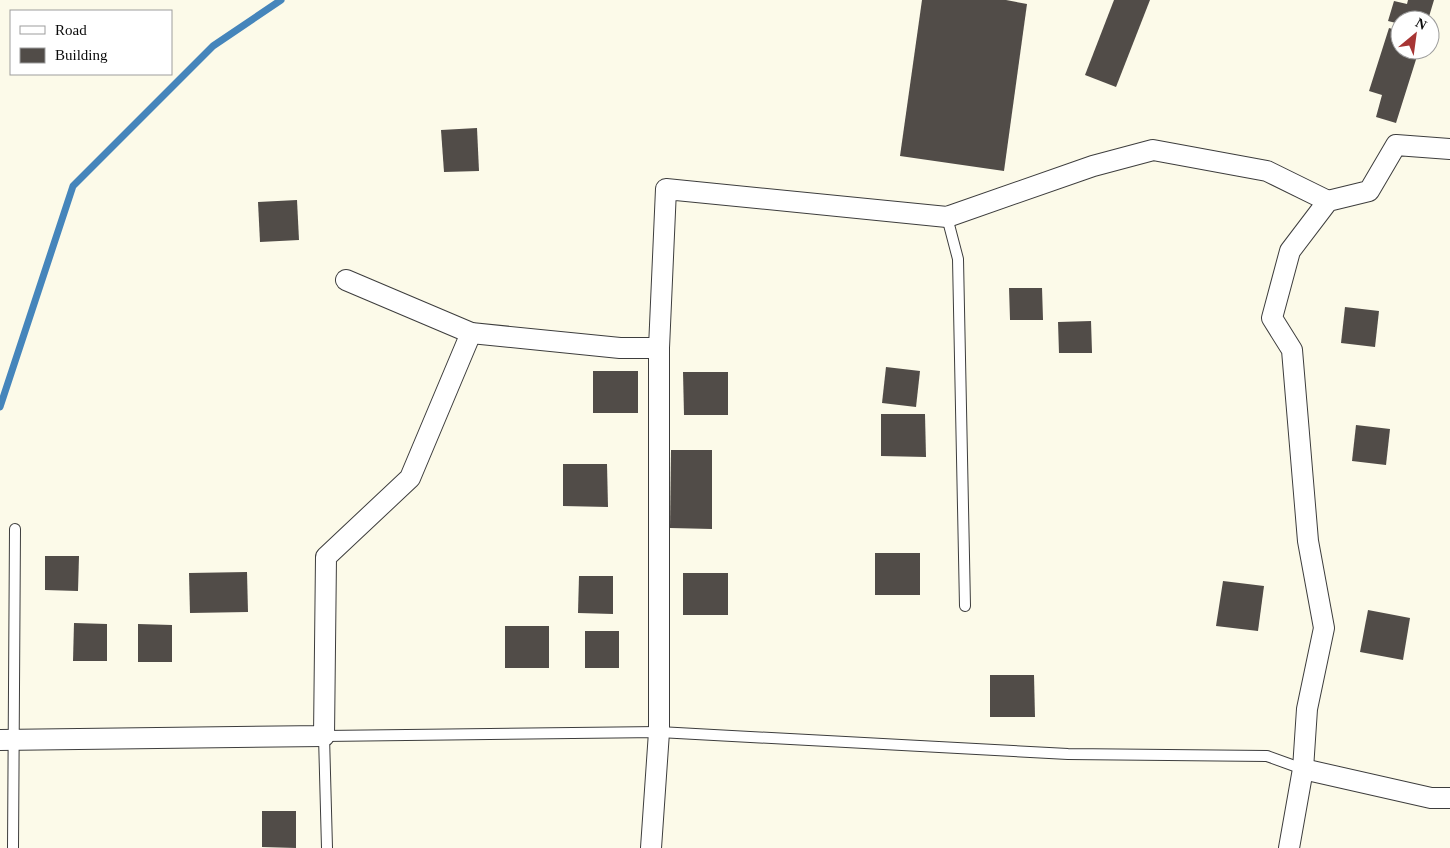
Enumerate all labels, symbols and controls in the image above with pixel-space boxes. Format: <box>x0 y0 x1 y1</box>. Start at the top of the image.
legend <box>10 10 172 75</box>
north arrow <box>1390 10 1440 60</box>
text: N <box>1413 15 1429 33</box>
text: Road <box>55 22 87 38</box>
text: Building <box>55 47 108 63</box>

